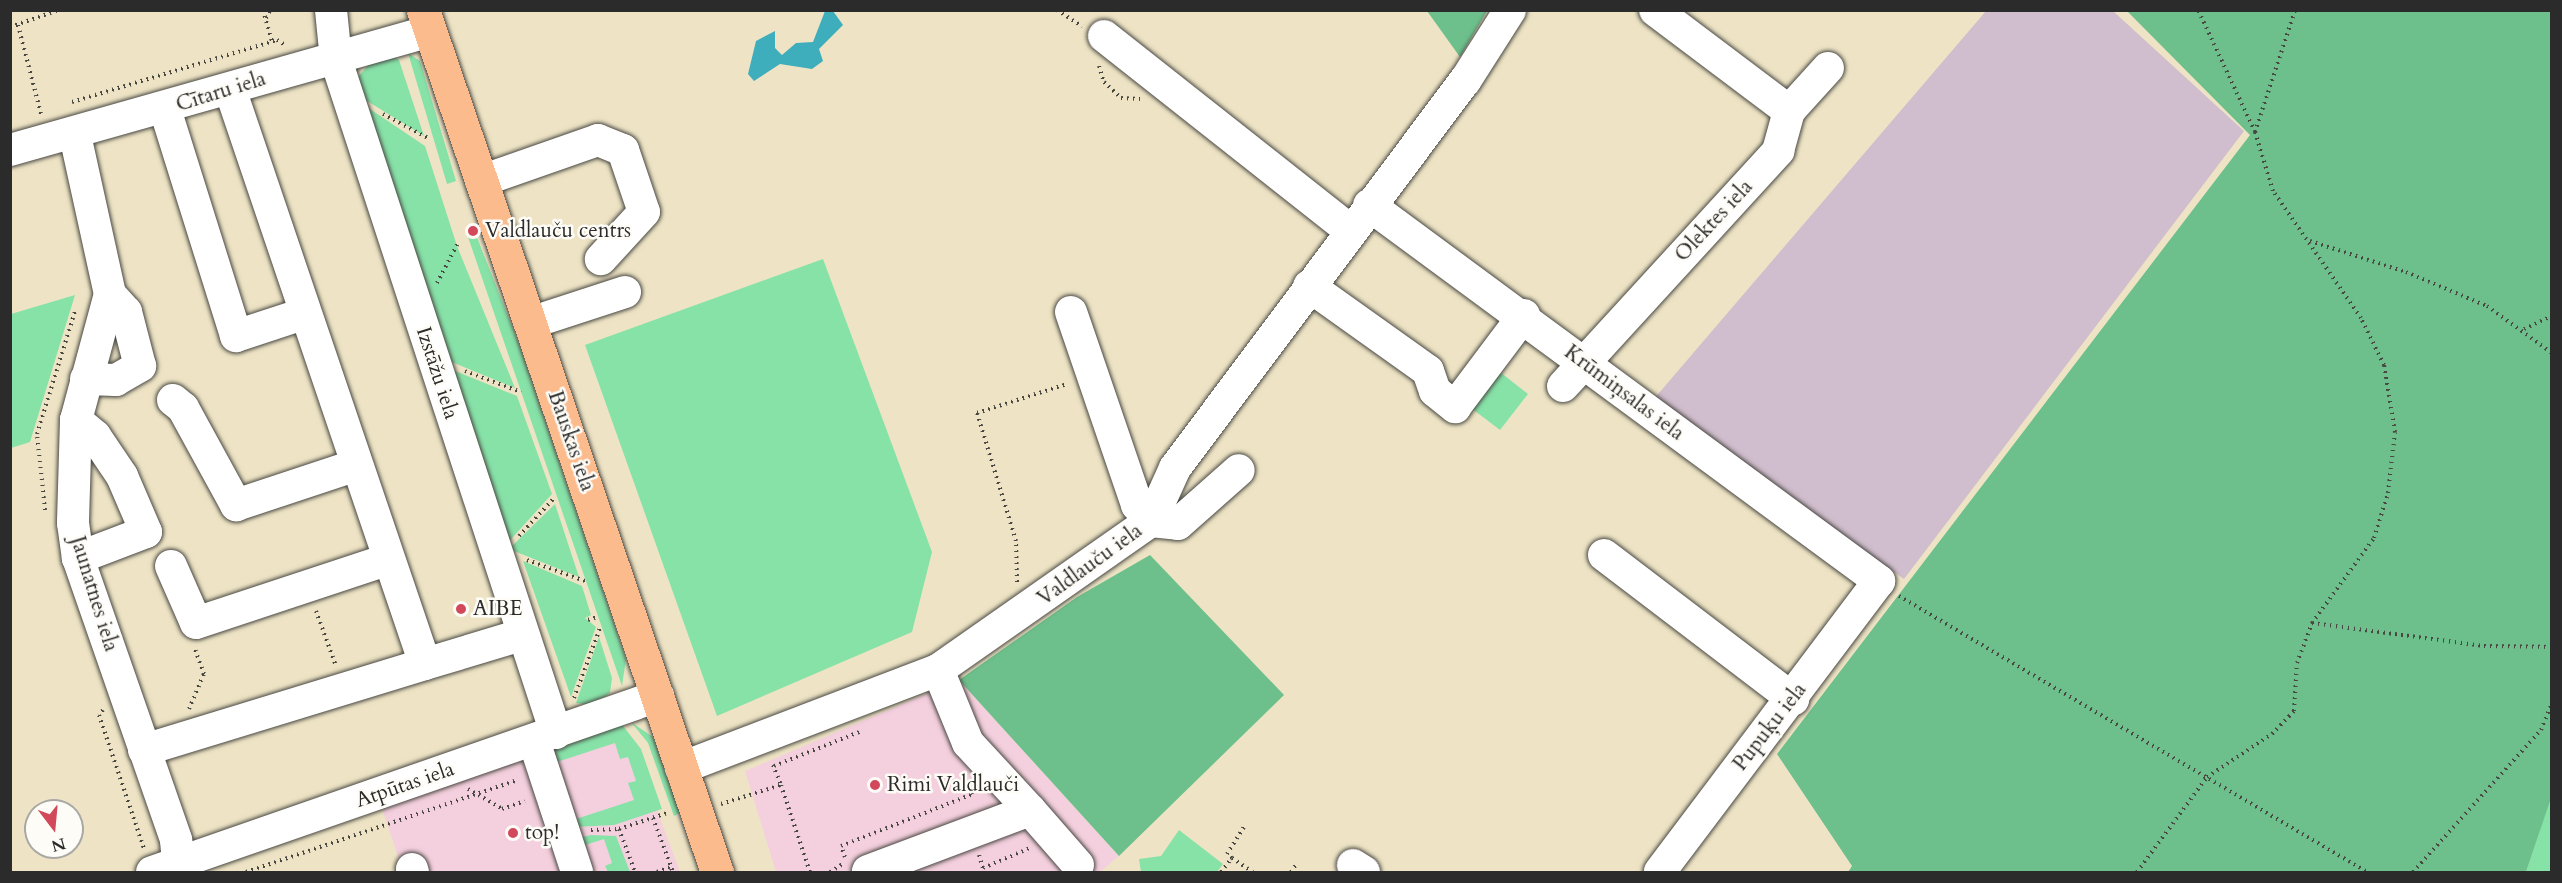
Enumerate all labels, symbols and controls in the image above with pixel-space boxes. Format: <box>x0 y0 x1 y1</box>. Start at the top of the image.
street label: Cītaru iela <box>173 66 269 118</box>
street label: Olektes iela <box>1670 175 1758 267</box>
place label: Valdlauču centrs <box>485 218 631 244</box>
marker: Valdlauču centrs <box>466 224 480 238</box>
street label: Izstāžu iela <box>410 324 464 422</box>
street label: Krūmiņsalas iela <box>1559 340 1689 446</box>
street label: Bauskas iela <box>542 387 600 495</box>
street label: Valdlauču iela <box>1033 518 1147 612</box>
street label: Jaunatnes iela <box>65 533 123 655</box>
place label: AIBE <box>473 596 522 622</box>
marker: AIBE <box>454 602 468 616</box>
street label: Pupuķu iela <box>1728 678 1812 776</box>
street label: Atpūtas iela <box>352 756 458 814</box>
place label: Rimi Valdlauči <box>887 772 1019 798</box>
marker: Rimi Valdlauči <box>868 778 882 792</box>
north arrow <box>24 799 84 859</box>
place label: top! <box>525 820 559 846</box>
marker: top! <box>506 826 520 840</box>
text: N <box>49 832 68 857</box>

